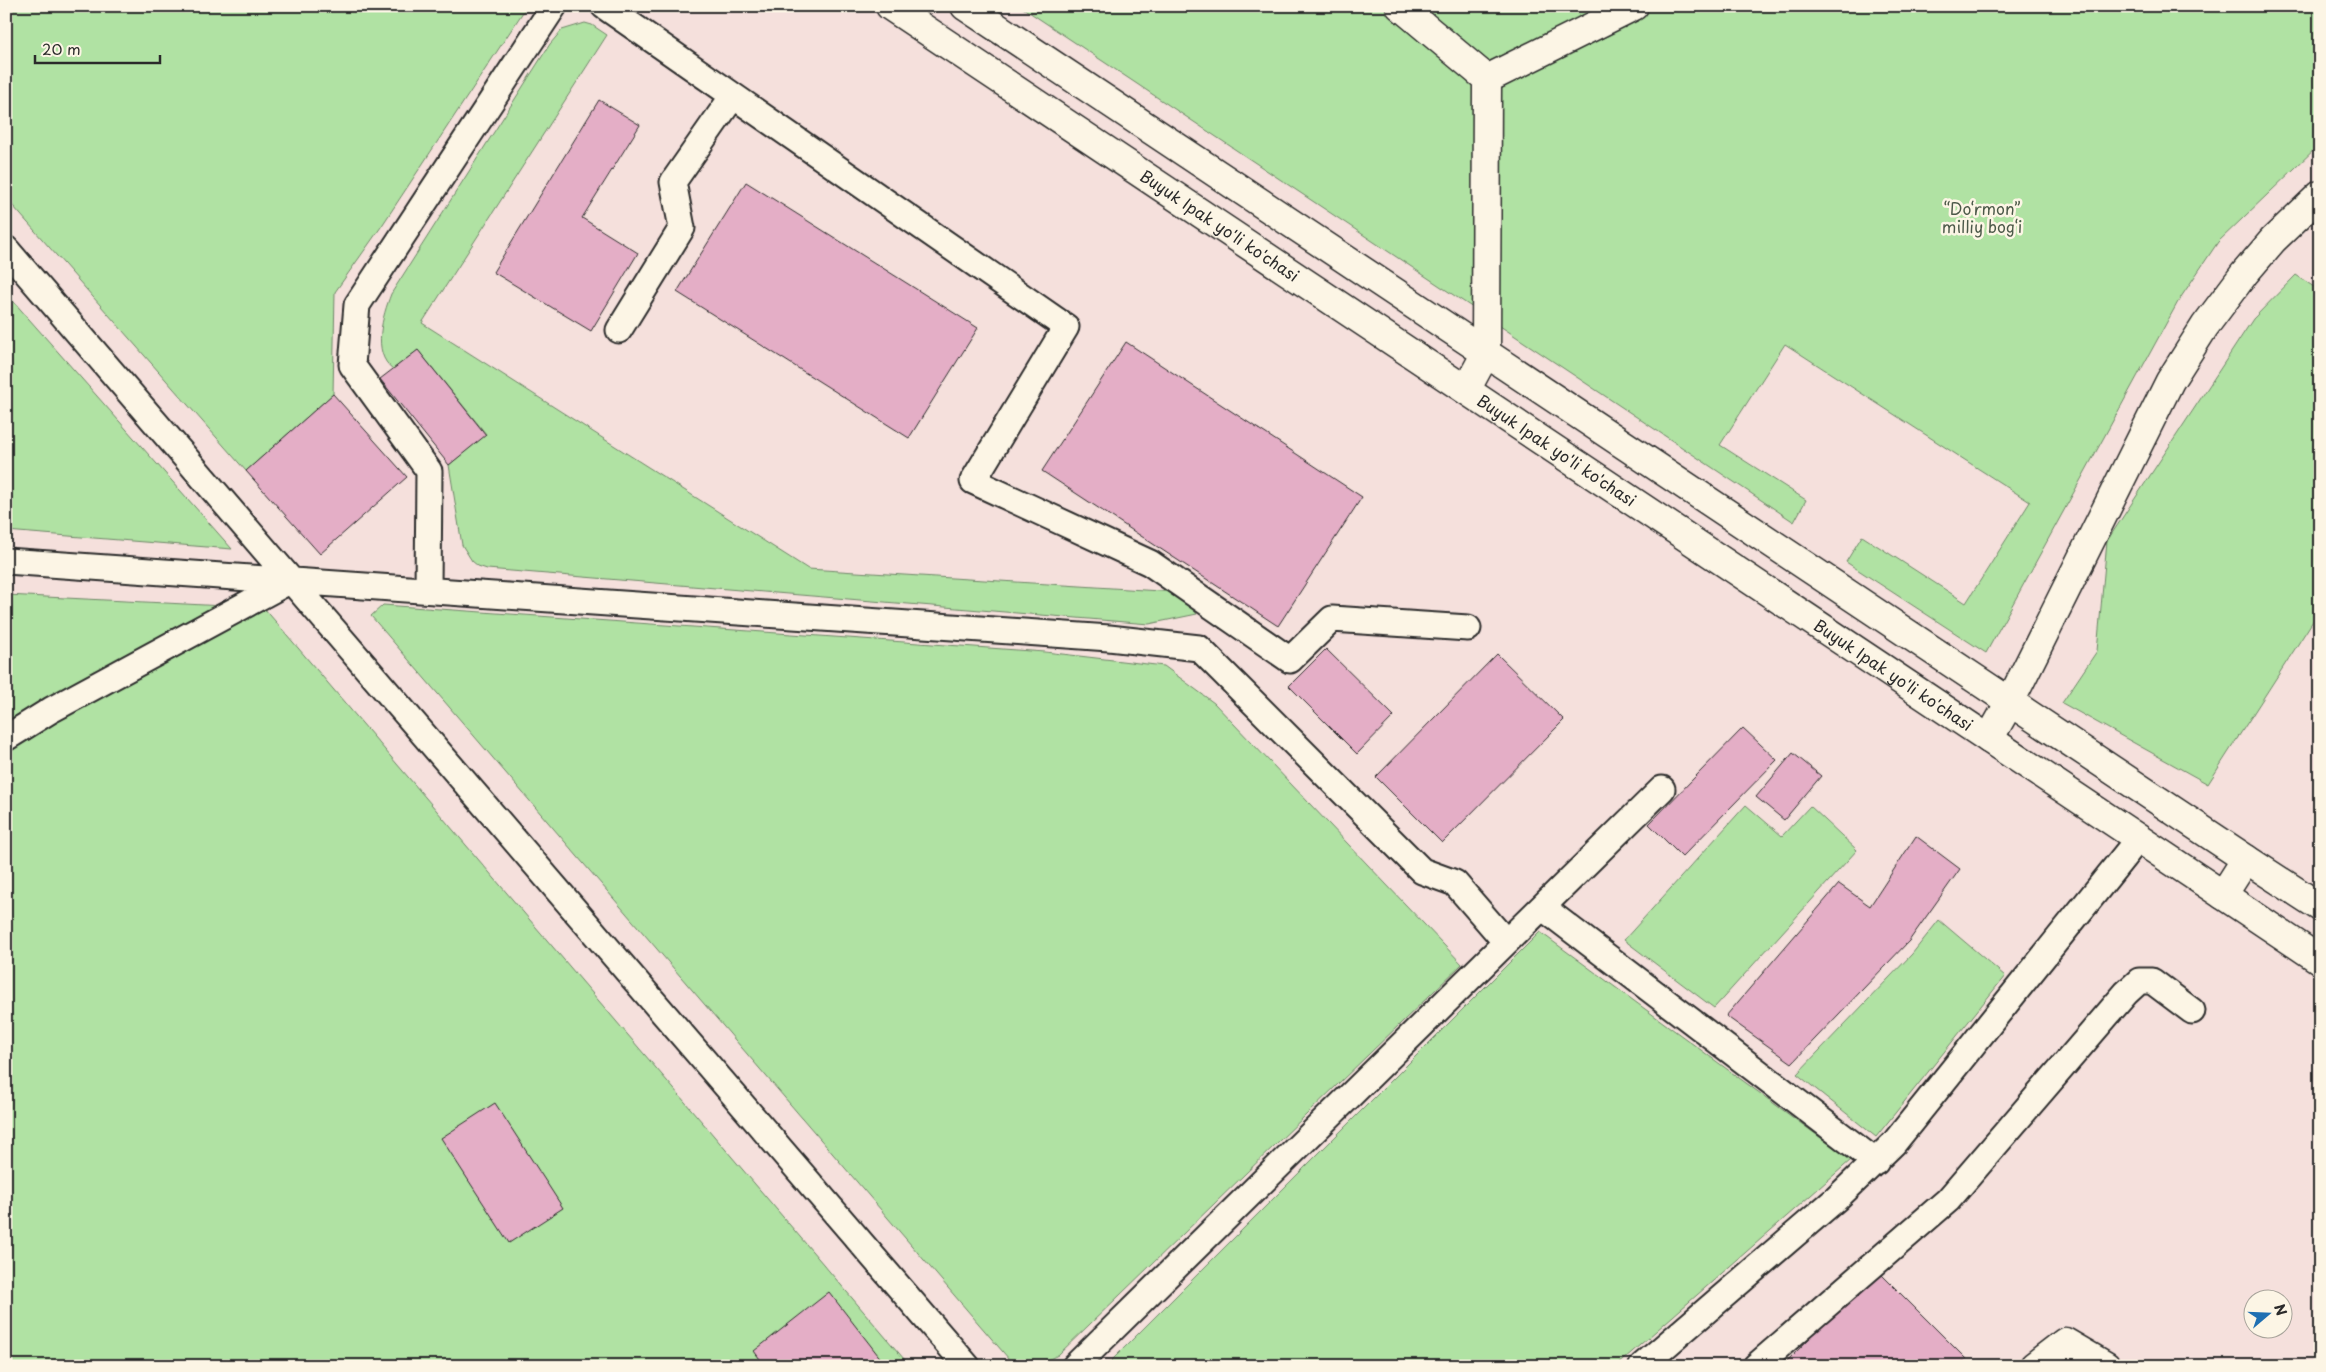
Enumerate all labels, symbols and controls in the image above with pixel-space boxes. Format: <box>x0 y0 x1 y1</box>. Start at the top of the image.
scale bar <box>35 32 160 64</box>
text: 20 m <box>42 37 81 60</box>
street label: Buyuk Ipak yo'li ko'chasi <box>1136 163 1304 287</box>
park label: “Do‘rmon” milliy bog‘i <box>1942 196 2022 238</box>
street label: Buyuk Ipak yo'li ko'chasi <box>1473 388 1641 511</box>
street label: Buyuk Ipak yo'li ko'chasi <box>1810 613 1978 736</box>
north arrow <box>2244 1290 2294 1340</box>
text: N <box>2269 1301 2292 1318</box>

